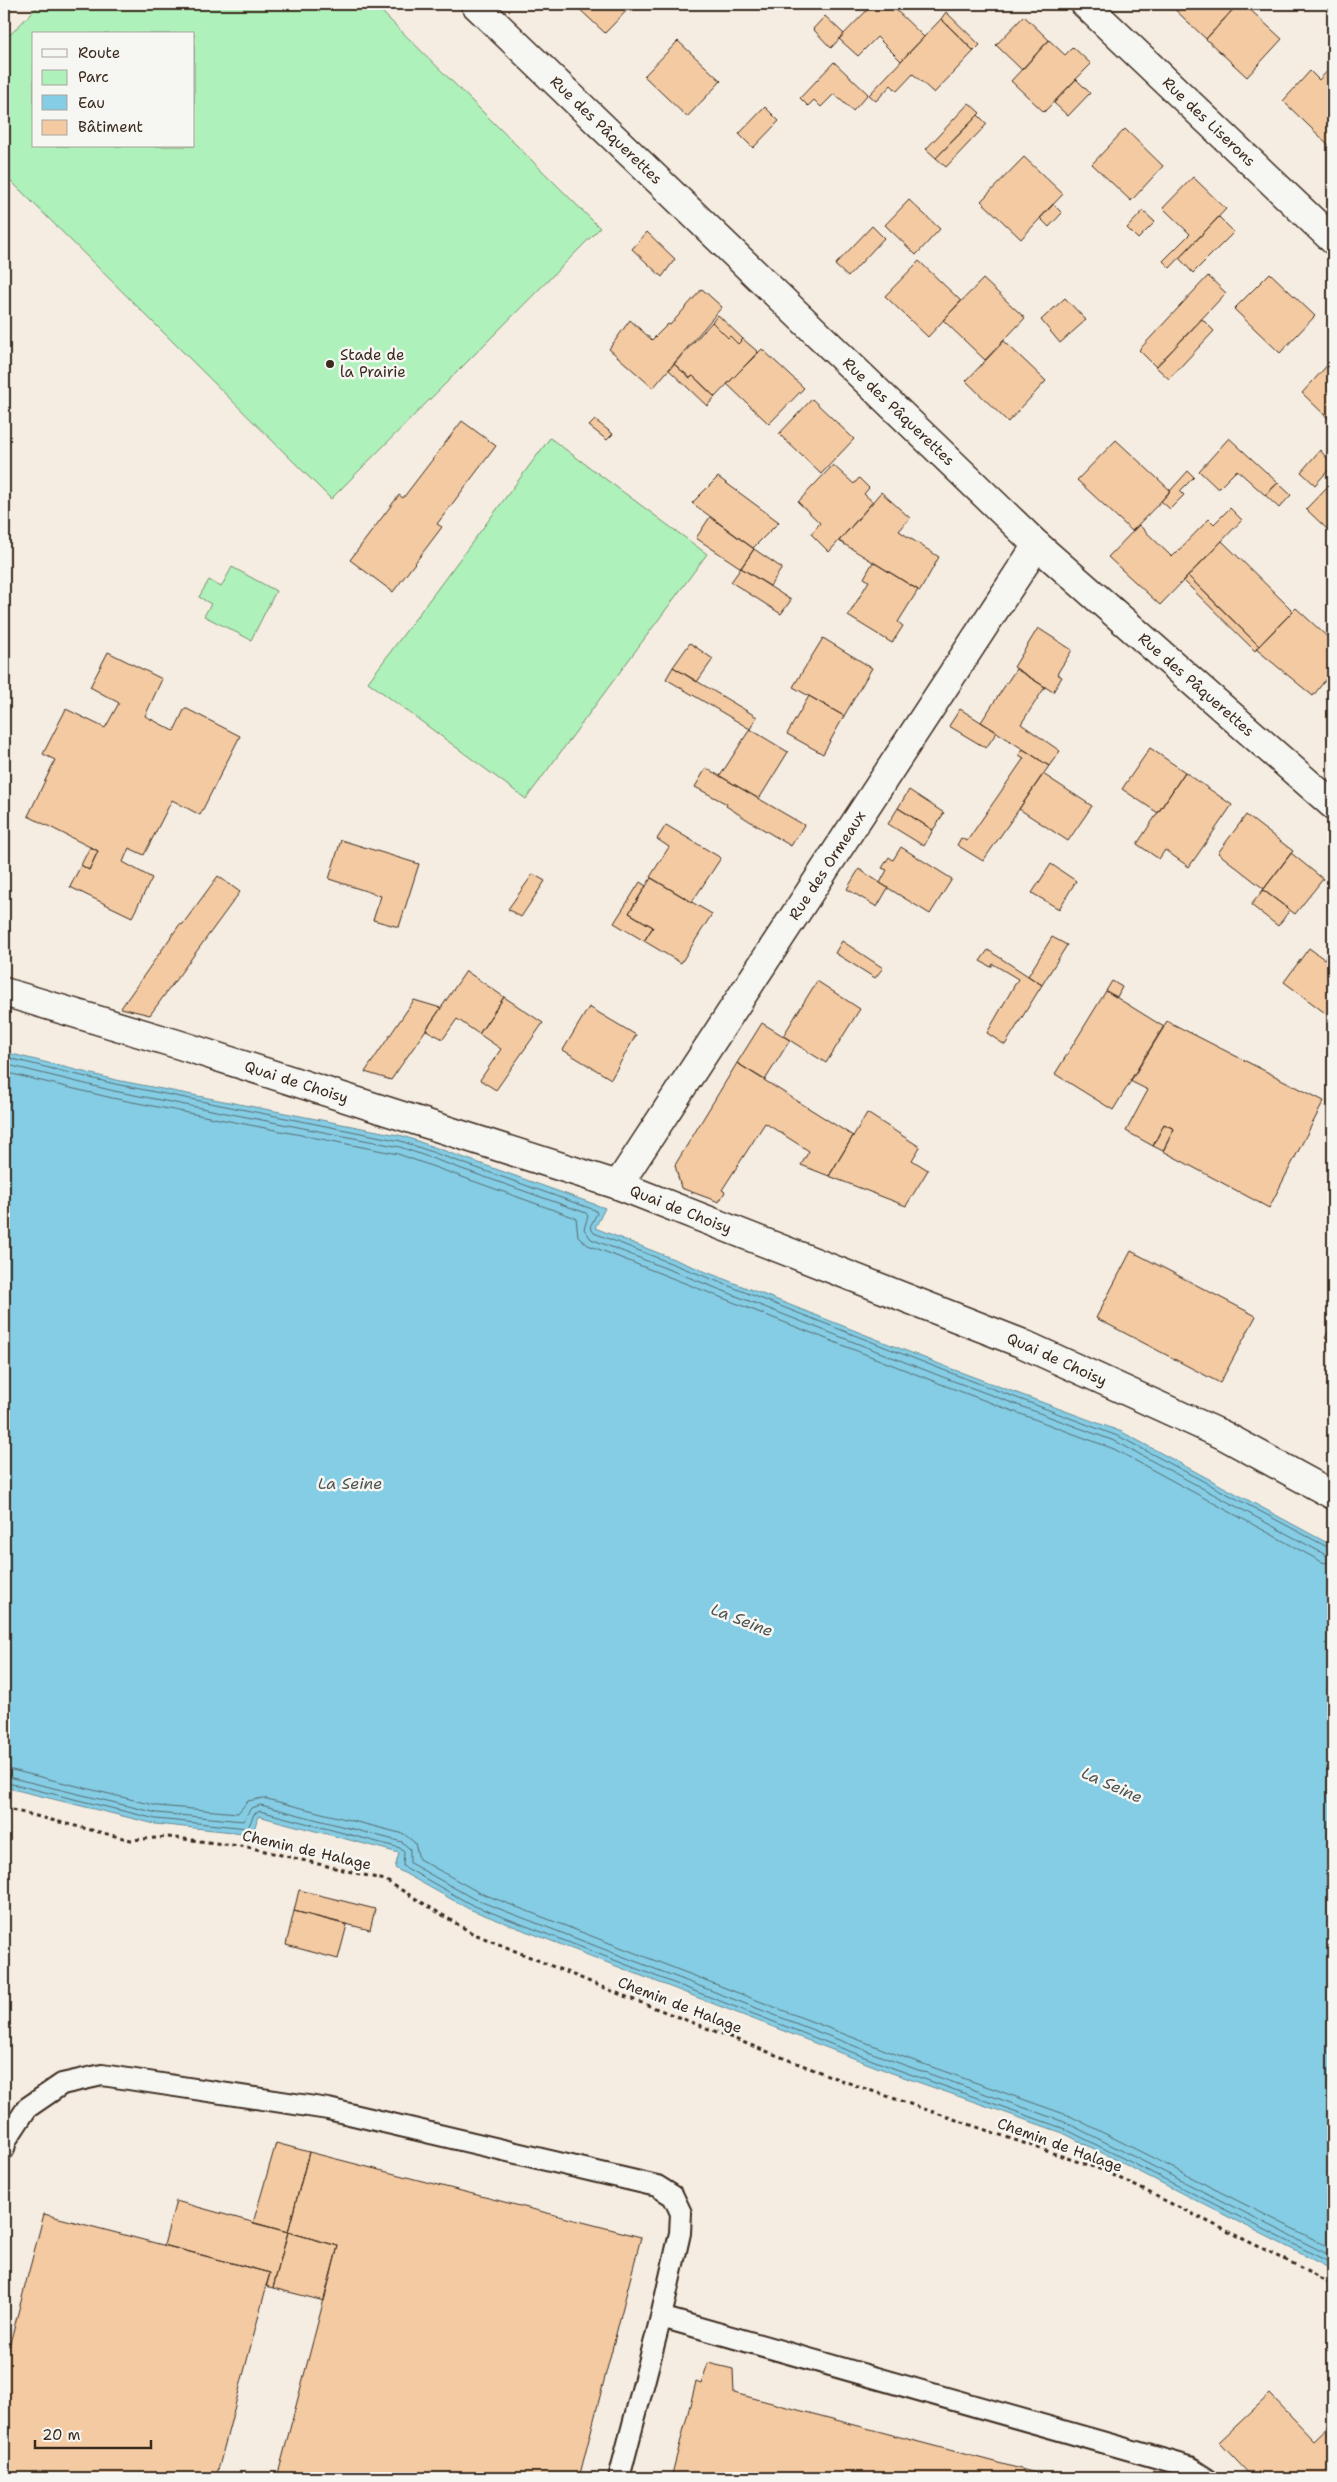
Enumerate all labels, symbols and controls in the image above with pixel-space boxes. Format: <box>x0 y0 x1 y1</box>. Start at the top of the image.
legend <box>32 32 195 148</box>
text: Route <box>78 43 120 63</box>
text: Parc <box>78 67 109 87</box>
street label: Rue des Pâquerettes <box>546 72 666 189</box>
street label: Rue des Liserons <box>1158 73 1260 171</box>
text: Eau <box>78 93 105 113</box>
text: Bâtiment <box>78 117 143 137</box>
place label: Stade de la Prairie <box>340 345 406 382</box>
street label: Rue des Pâquerettes <box>838 353 959 470</box>
marker: Stade de la Prairie <box>324 358 336 370</box>
street label: Rue des Pâquerettes <box>1134 628 1258 741</box>
street label: Rue des Ormeaux <box>784 807 870 924</box>
street label: Quai de Choisy <box>242 1056 351 1108</box>
street label: Quai de Choisy <box>627 1181 735 1239</box>
street label: Quai de Choisy <box>1004 1328 1110 1391</box>
water label: La Seine <box>318 1473 382 1494</box>
water label: La Seine <box>708 1599 776 1641</box>
water label: La Seine <box>1078 1762 1146 1808</box>
street label: Chemin de Halage <box>240 1825 374 1875</box>
street label: Chemin de Halage <box>615 1972 745 2038</box>
street label: Chemin de Halage <box>995 2113 1125 2177</box>
scale bar <box>35 2417 151 2449</box>
text: 20 m <box>42 2425 81 2445</box>

